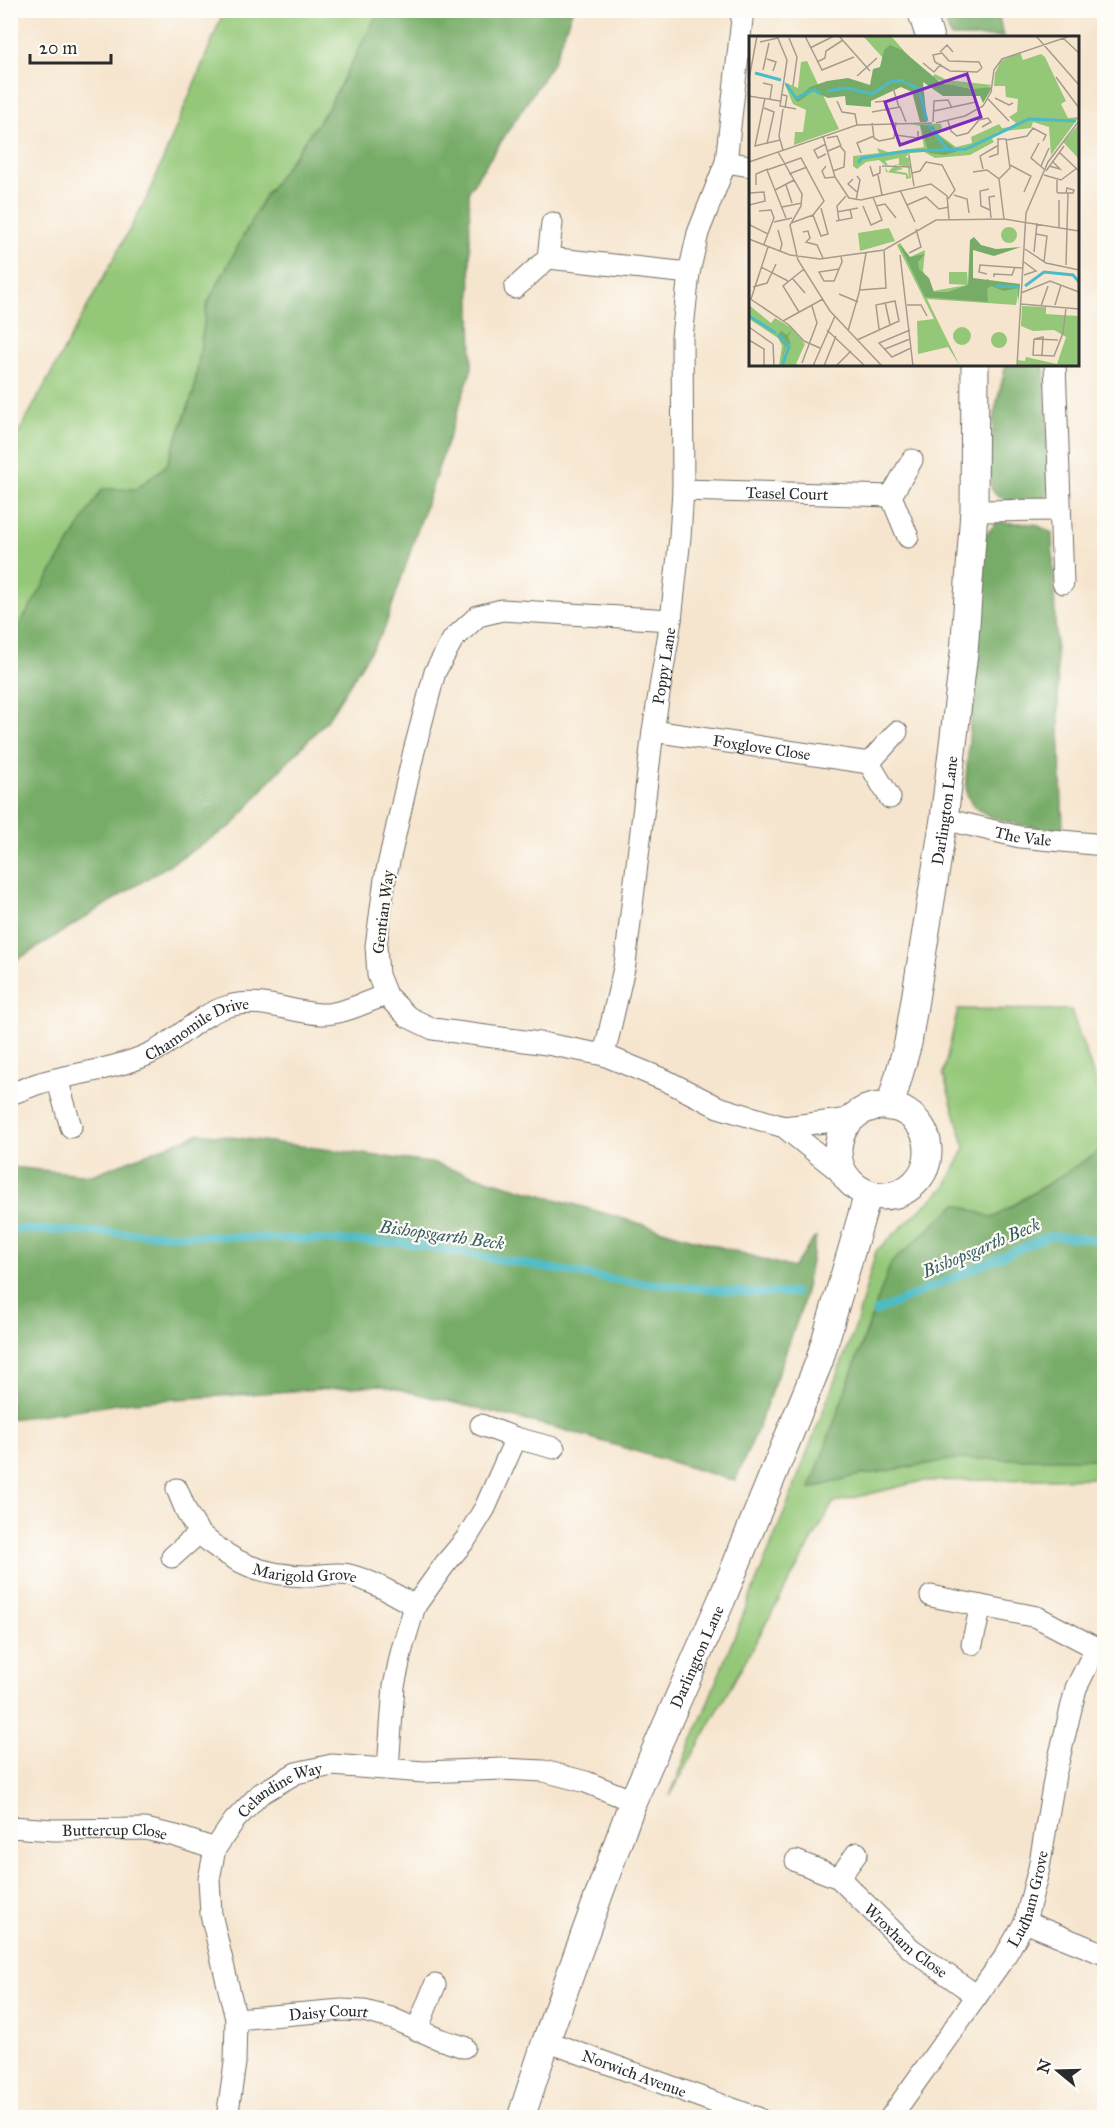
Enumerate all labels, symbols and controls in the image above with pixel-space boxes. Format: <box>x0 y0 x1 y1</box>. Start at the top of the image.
scale bar <box>30 27 111 65</box>
inset map <box>749 36 1079 366</box>
text: 20 m <box>39 37 77 59</box>
street label: Teasel Court <box>745 482 829 504</box>
street label: Poppy Lane <box>648 626 679 706</box>
street label: Foxglove Close <box>712 730 812 764</box>
street label: Darlington Lane <box>927 754 961 866</box>
street label: The Vale <box>993 822 1053 849</box>
street label: Gentian Way <box>368 868 398 955</box>
street label: Chamomile Drive <box>142 994 250 1064</box>
water label: Bishopsgarth Beck <box>918 1213 1044 1284</box>
water label: Bishopsgarth Beck <box>377 1215 506 1256</box>
street label: Marigold Grove <box>250 1559 360 1586</box>
street label: Darlington Lane <box>666 1602 728 1711</box>
street label: Celandine Way <box>233 1758 324 1821</box>
street label: Buttercup Close <box>62 1819 170 1843</box>
street label: Ludham Grove <box>1003 1849 1051 1951</box>
street label: Wroxham Close <box>861 1899 952 1982</box>
street label: Daisy Court <box>288 2000 371 2024</box>
north arrow <box>1028 2041 1088 2101</box>
street label: Norwich Avenue <box>580 2045 689 2101</box>
text: N <box>1033 2056 1056 2076</box>

